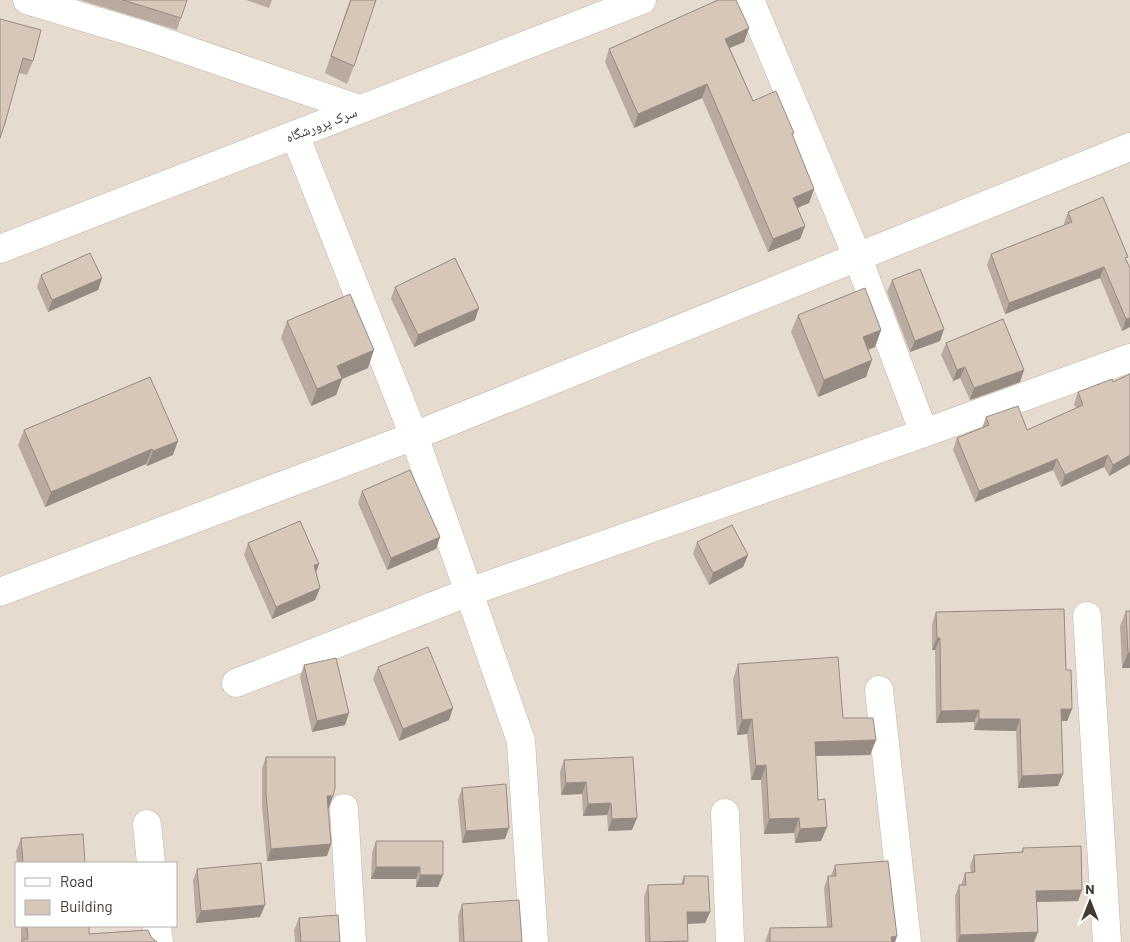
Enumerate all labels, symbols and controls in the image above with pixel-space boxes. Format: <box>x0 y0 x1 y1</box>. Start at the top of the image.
street label: سرک پرورشگاه <box>283 103 359 146</box>
legend <box>15 862 178 927</box>
text: Road <box>60 872 93 890</box>
north arrow <box>1065 877 1115 927</box>
text: N <box>1085 880 1095 897</box>
text: Building <box>60 897 113 915</box>

